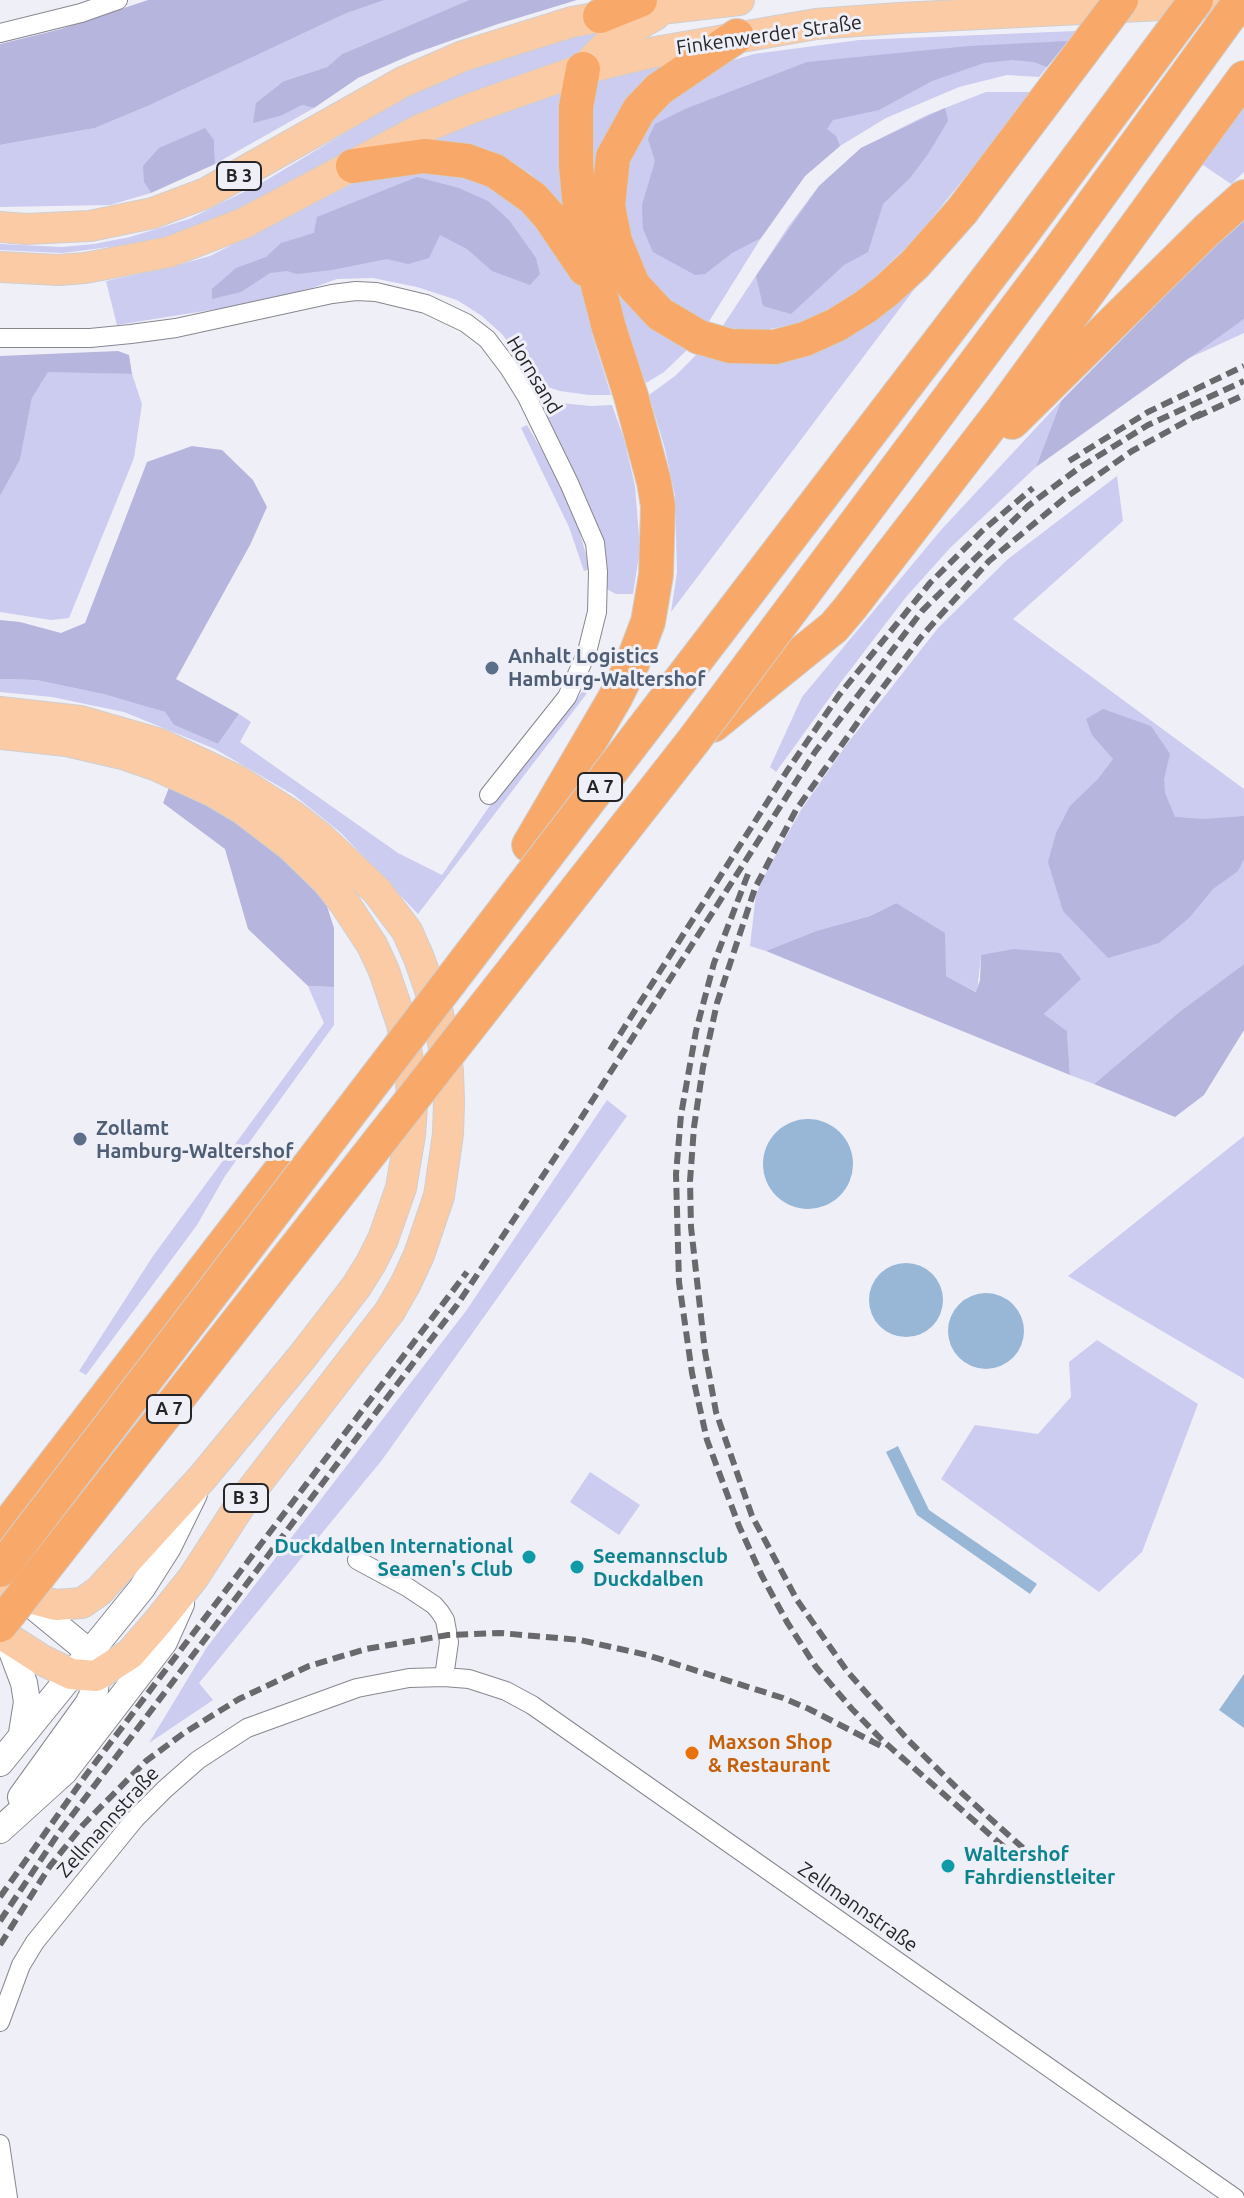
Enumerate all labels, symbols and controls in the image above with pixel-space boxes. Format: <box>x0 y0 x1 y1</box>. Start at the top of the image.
street label: Finkenwerder Straße <box>675 10 863 60</box>
road number: B 3 <box>217 162 261 190</box>
street label: Hornsand <box>501 332 567 418</box>
place label: Anhalt Logistics Hamburg-Waltershof <box>508 644 705 691</box>
marker: Anhalt Logistics Hamburg-Waltershof <box>483 659 501 677</box>
road number: A 7 <box>578 773 622 801</box>
place label: Zollamt Hamburg-Waltershof <box>96 1116 293 1163</box>
marker: Zollamt Hamburg-Waltershof <box>71 1130 89 1148</box>
road number: A 7 <box>147 1395 191 1423</box>
road number: B 3 <box>224 1484 268 1512</box>
place label: Duckdalben International Seamen's Club <box>274 1534 513 1581</box>
place label: Seemannsclub Duckdalben <box>593 1544 728 1591</box>
marker: Duckdalben International Seamen's Club <box>520 1548 538 1566</box>
marker: Seemannsclub Duckdalben <box>568 1558 586 1576</box>
place label: Maxson Shop & Restaurant <box>708 1730 832 1777</box>
marker: Maxson Shop & Restaurant <box>683 1744 701 1762</box>
street label: Zellmannstraße <box>52 1762 164 1882</box>
place label: Waltershof Fahrdienstleiter <box>964 1842 1115 1889</box>
street label: Zellmannstraße <box>793 1857 923 1957</box>
marker: Waltershof Fahrdienstleiter <box>939 1857 957 1875</box>

